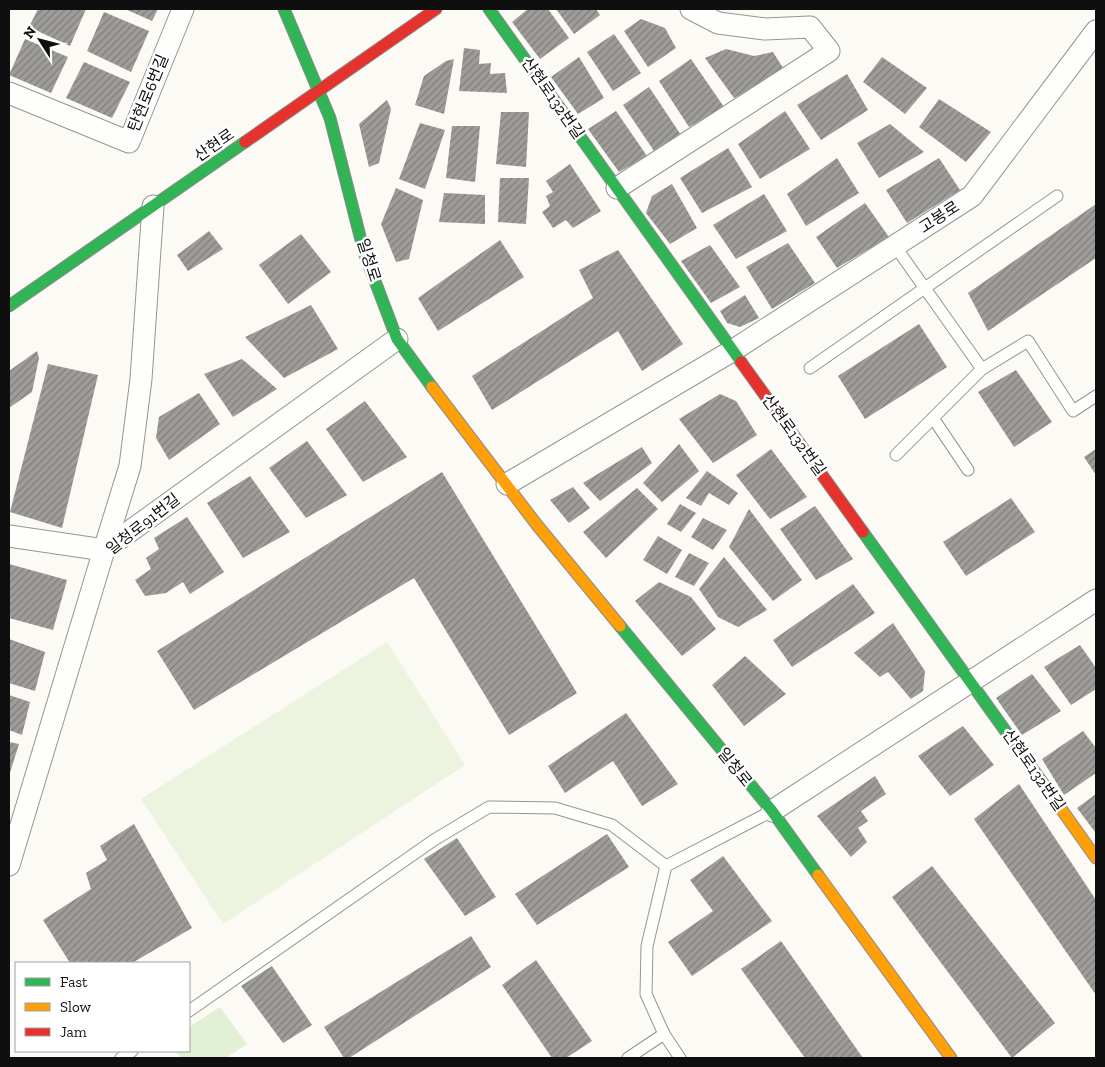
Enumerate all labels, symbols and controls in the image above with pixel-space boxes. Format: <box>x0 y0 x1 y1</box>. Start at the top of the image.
north arrow <box>15 15 65 65</box>
text: N <box>20 23 40 42</box>
street label: 탄현로6번길 <box>124 51 172 135</box>
street label: 산현로132번길 <box>518 53 588 143</box>
street label: 산현로 <box>190 124 238 165</box>
street label: 고봉로 <box>915 197 963 237</box>
street label: 일청로 <box>353 236 385 284</box>
street label: 산현로132번길 <box>758 391 830 479</box>
street label: 일청로91번길 <box>102 489 184 559</box>
street label: 산현로132번길 <box>999 725 1069 815</box>
street label: 일청로 <box>714 744 756 790</box>
legend <box>15 962 190 1052</box>
text: Fast <box>60 973 88 991</box>
text: Slow <box>60 998 92 1016</box>
text: Jam <box>60 1023 87 1041</box>

